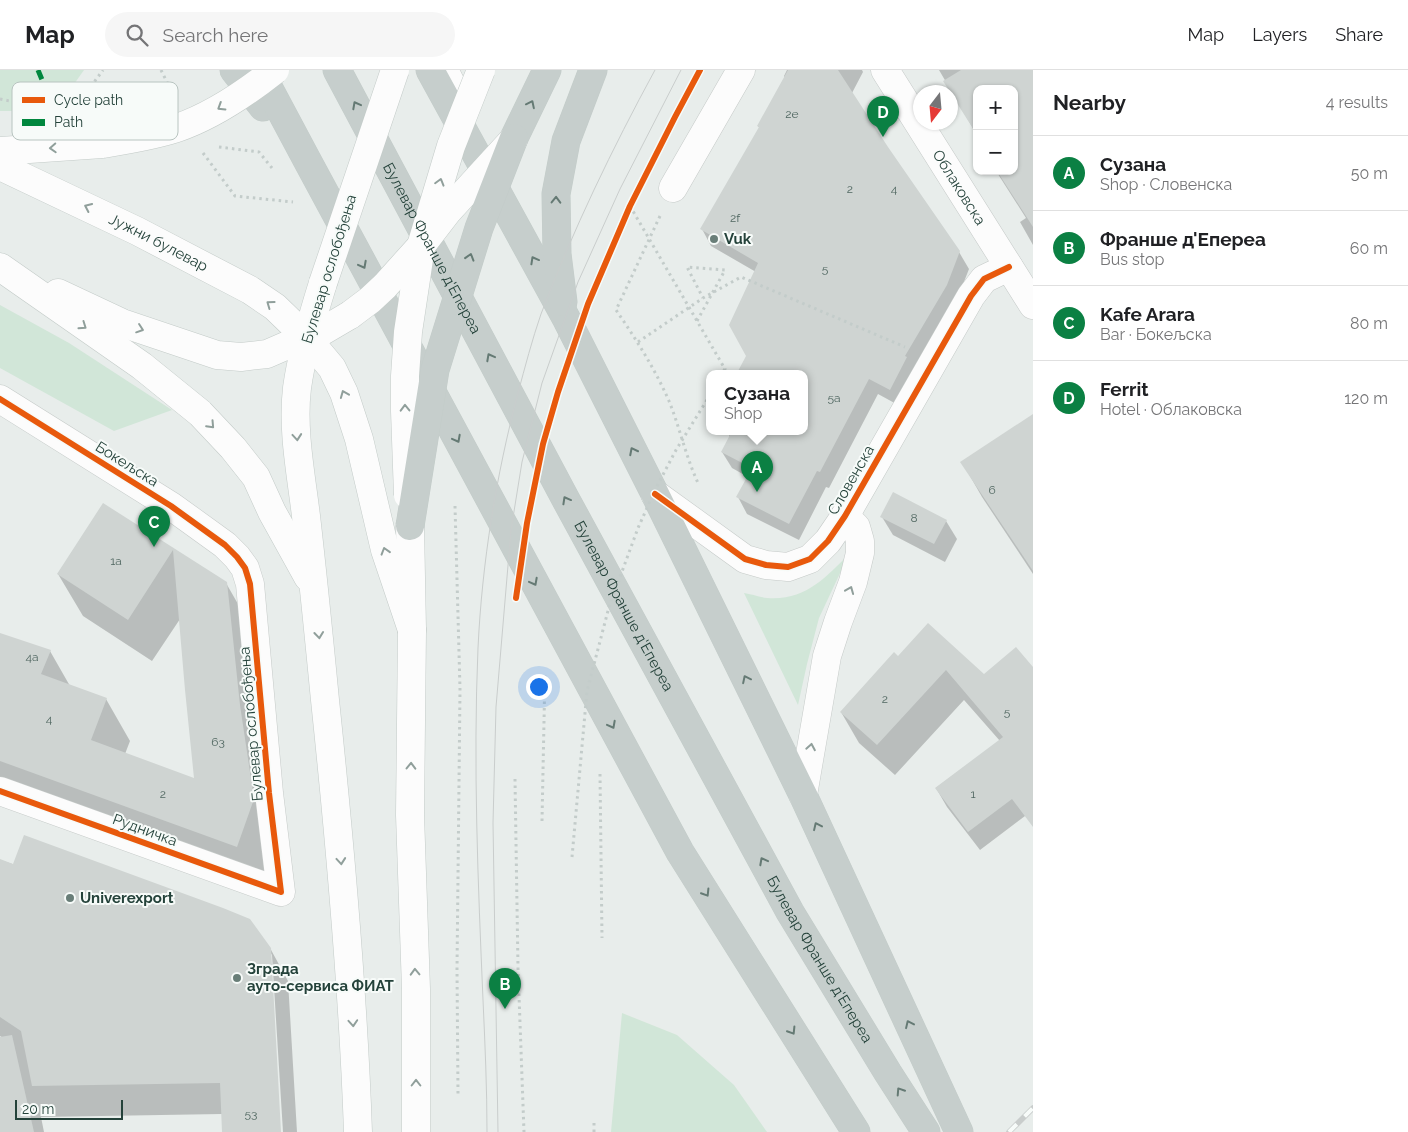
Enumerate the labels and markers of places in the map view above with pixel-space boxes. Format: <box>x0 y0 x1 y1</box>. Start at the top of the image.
pin: D <box>867 96 899 137</box>
place label: Vuk <box>724 230 752 248</box>
marker: Vuk <box>708 233 720 245</box>
pin: A <box>741 451 773 492</box>
pin: C <box>138 506 170 547</box>
place label: Univerexport <box>80 889 174 907</box>
marker: Univerexport <box>64 892 76 904</box>
place label: Зграда ауто-сервиса ФИАТ <box>247 960 395 995</box>
pin: B <box>489 968 521 1009</box>
marker: Зграда ауто-сервиса ФИАТ <box>231 972 243 984</box>

